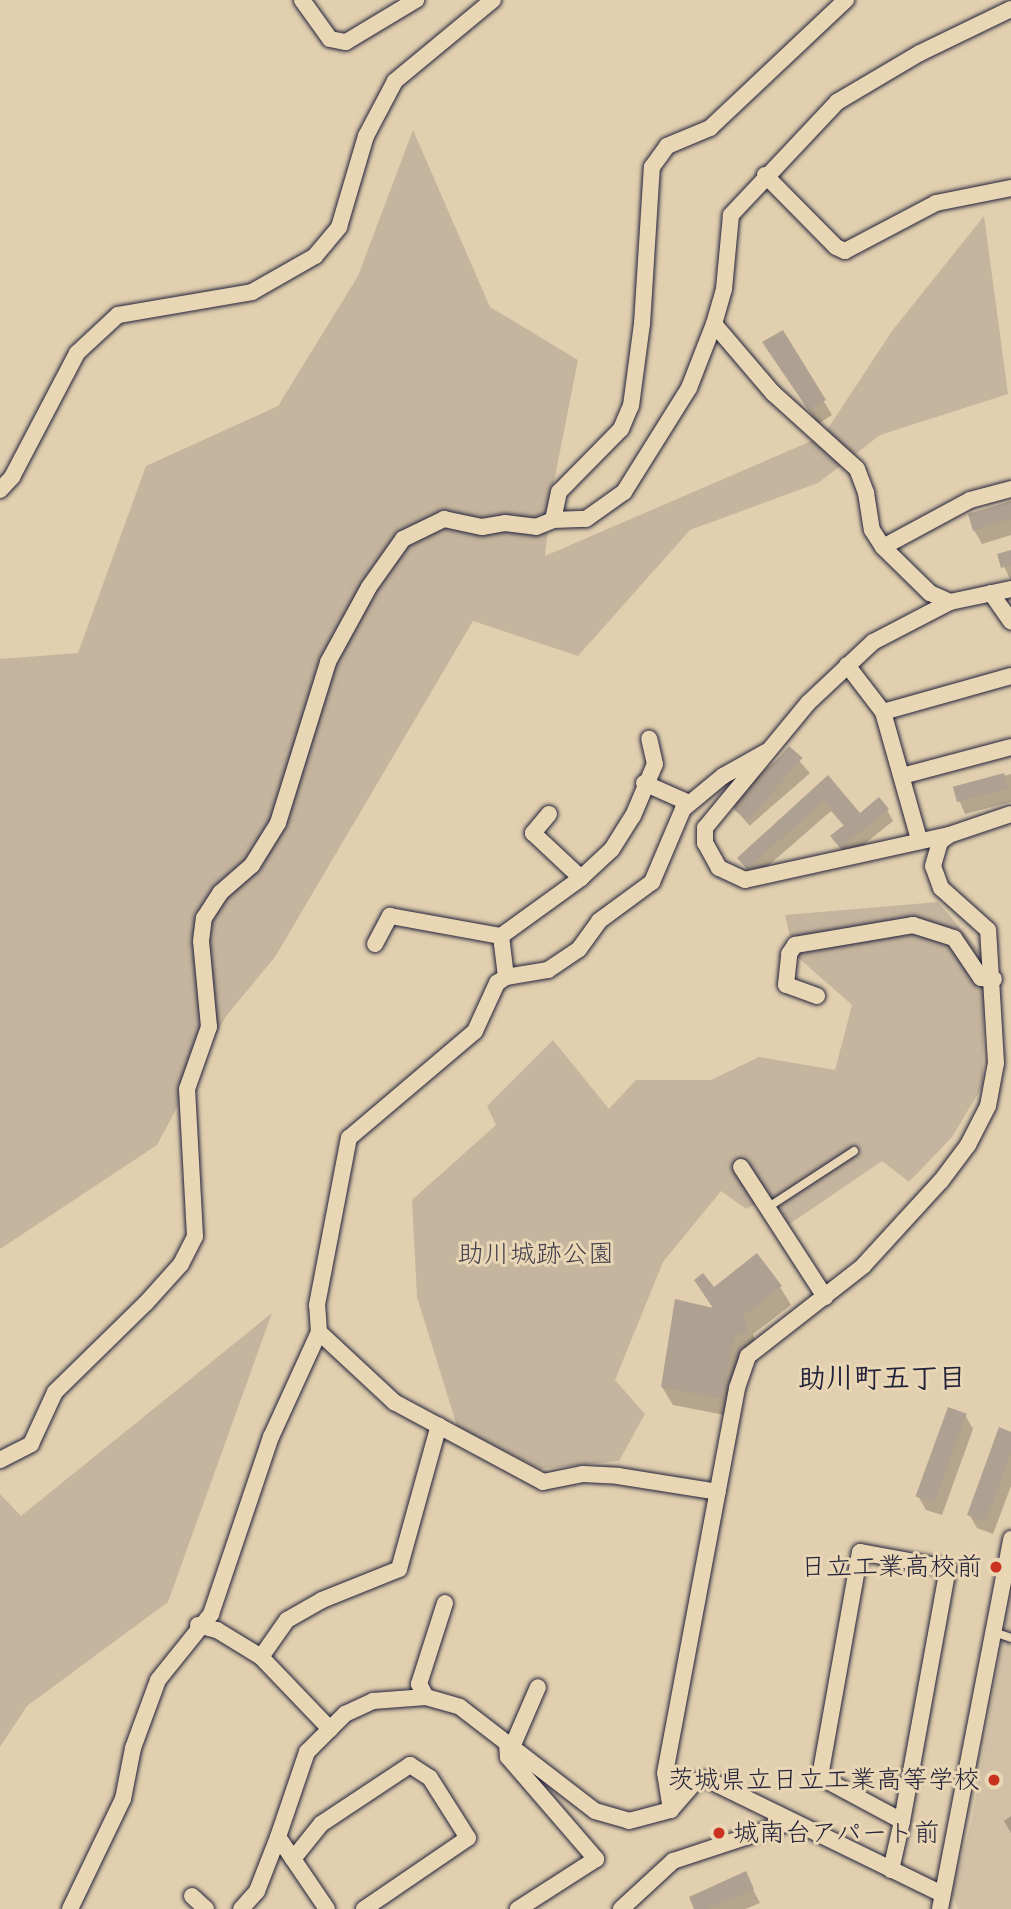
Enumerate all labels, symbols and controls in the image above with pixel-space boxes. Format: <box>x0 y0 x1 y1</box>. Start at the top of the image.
park label: 助川城跡公園 <box>458 1238 614 1270</box>
district label: 助川町五丁目 <box>798 1361 966 1395</box>
place label: 日立工業高校前 <box>800 1551 982 1583</box>
marker: 日立工業高校前 <box>988 1559 1004 1575</box>
place label: 茨城県立日立工業高等学校 <box>668 1764 980 1796</box>
marker: 茨城県立日立工業高等学校 <box>986 1772 1002 1788</box>
place label: 城南台アパート前 <box>733 1817 941 1849</box>
marker: 城南台アパート前 <box>711 1825 727 1841</box>

